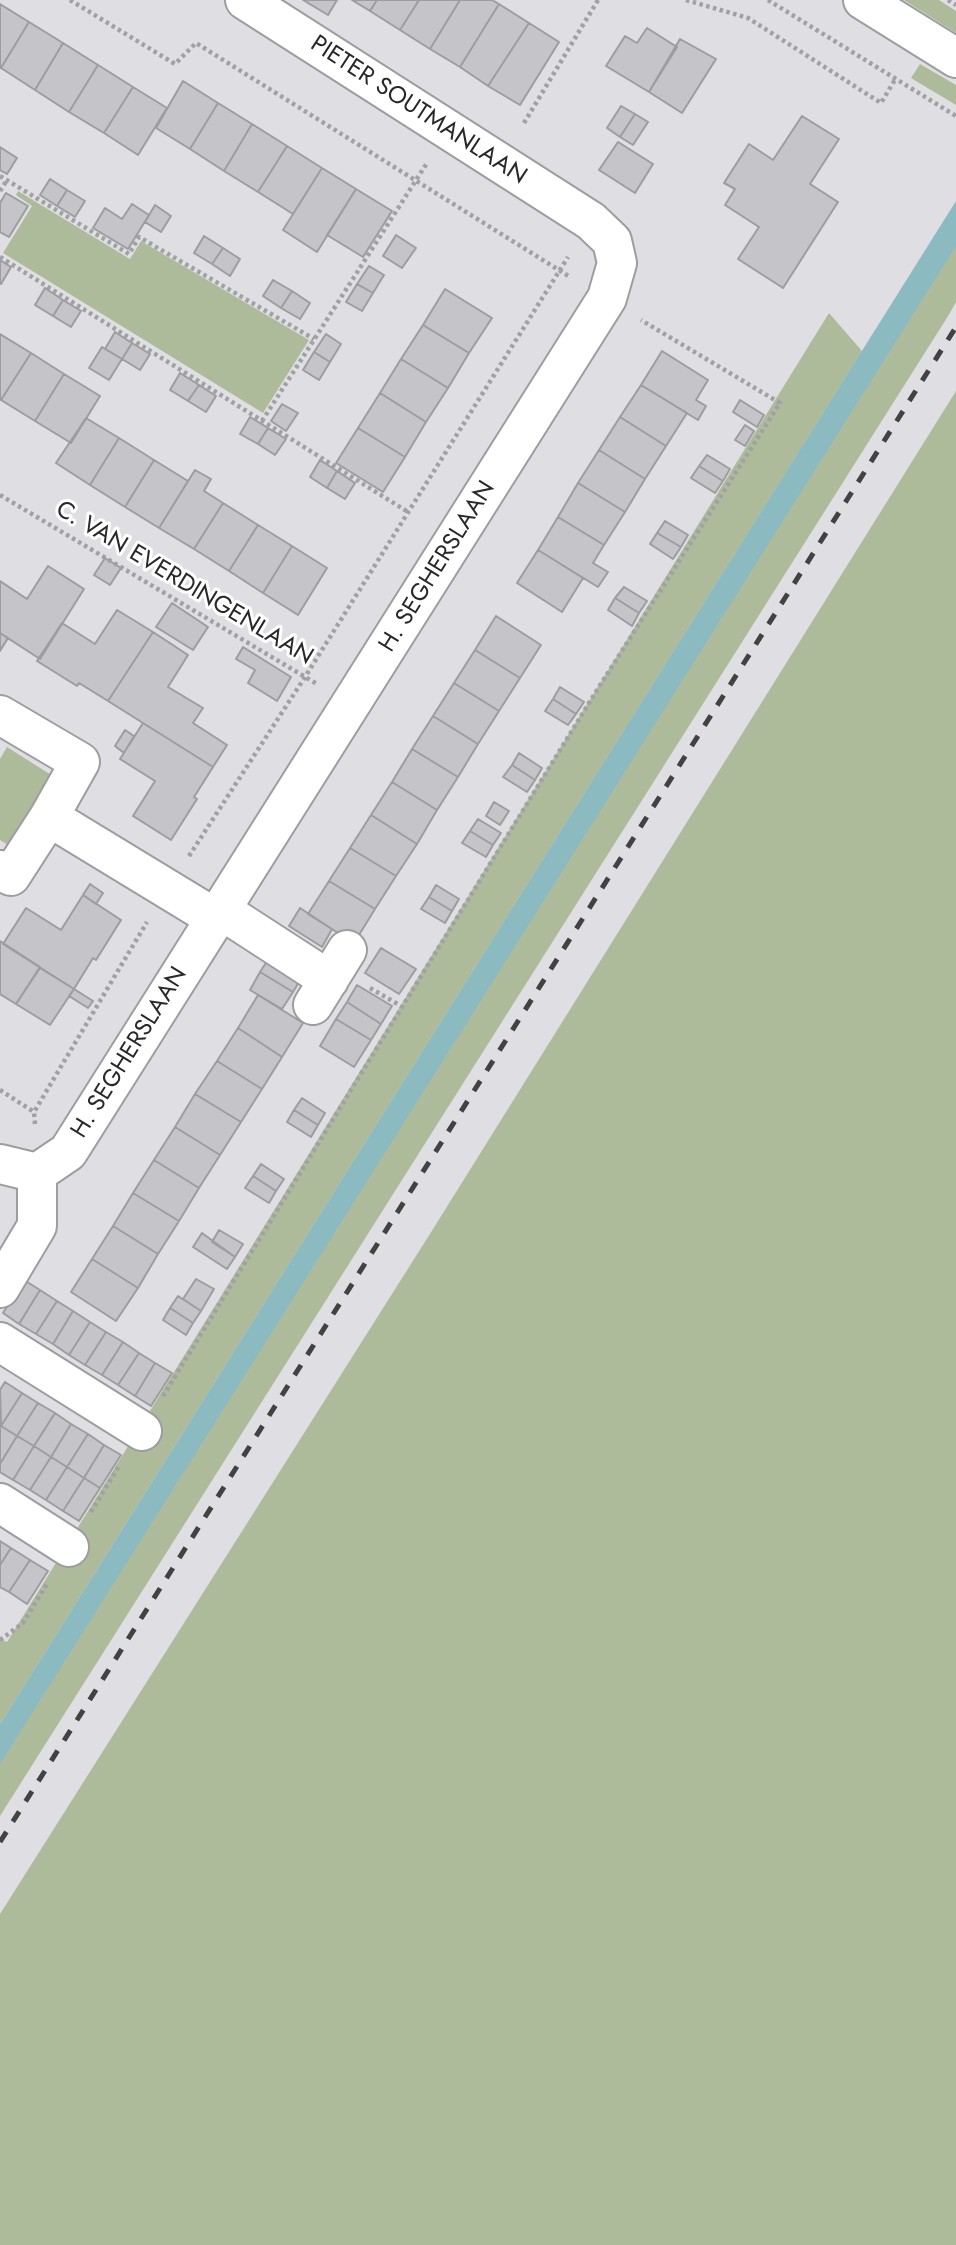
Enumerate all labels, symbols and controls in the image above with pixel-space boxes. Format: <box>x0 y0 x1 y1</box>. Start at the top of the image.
street label: PIETER SOUTMANLAAN <box>305 30 531 192</box>
street label: H. SEGHERSLAAN <box>374 476 502 658</box>
street label: C. VAN EVERDINGENLAAN <box>50 496 318 672</box>
street label: H. SEGHERSLAAN <box>66 962 194 1144</box>

